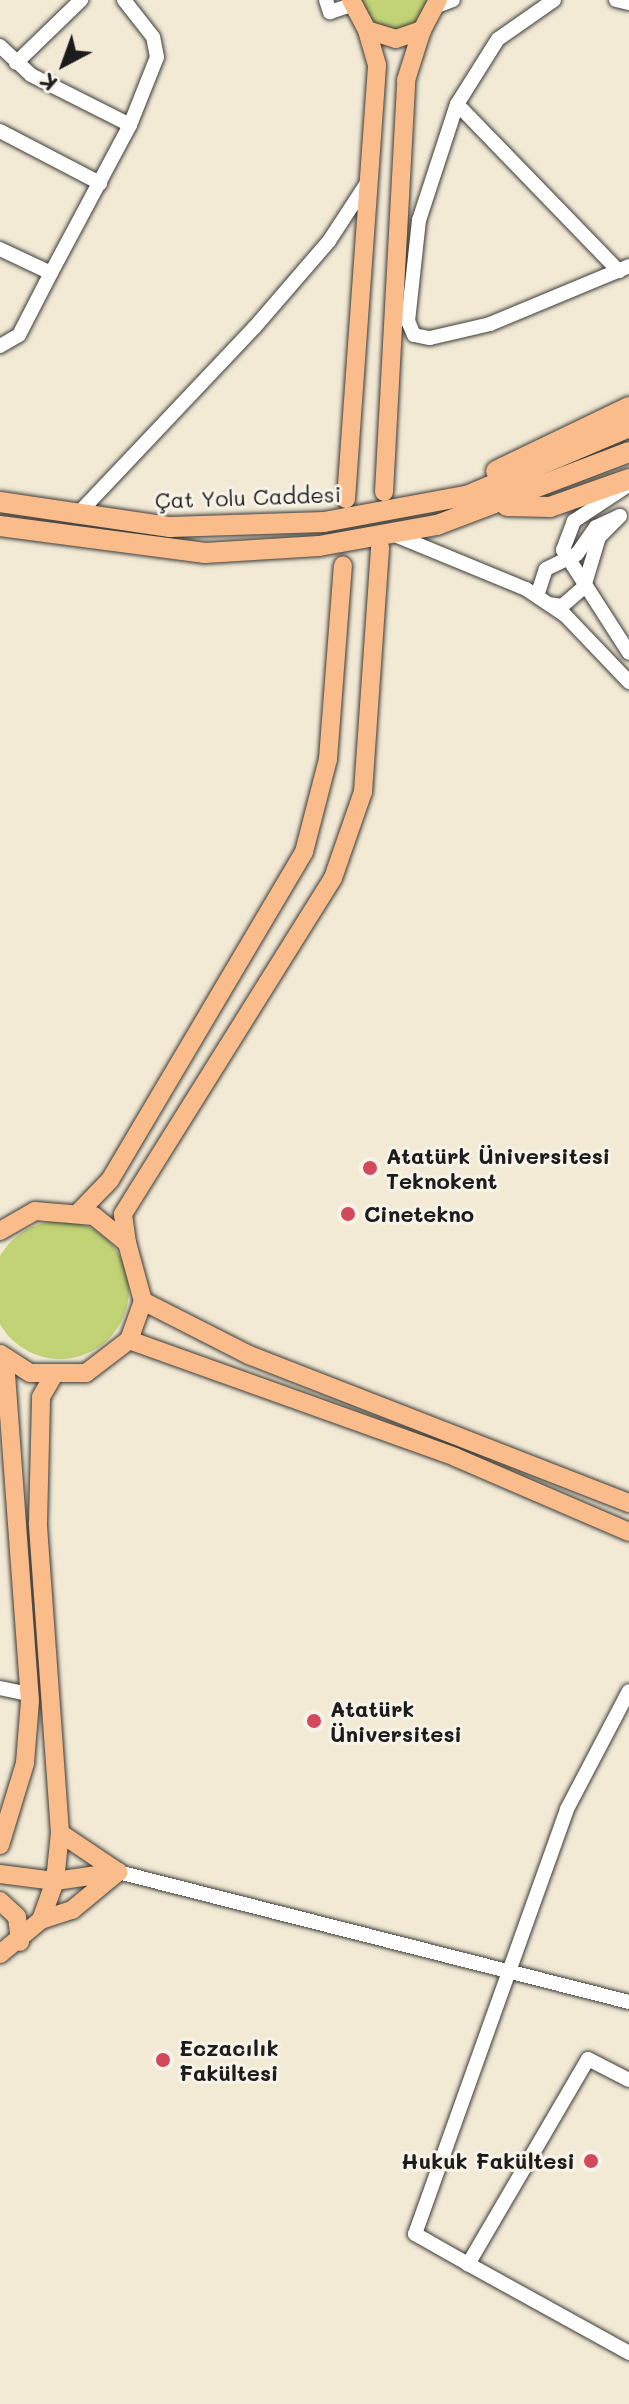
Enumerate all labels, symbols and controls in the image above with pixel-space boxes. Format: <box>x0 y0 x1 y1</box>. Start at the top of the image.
north arrow <box>24 24 104 104</box>
text: K <box>33 67 63 98</box>
street label: Çat Yolu Caddesi <box>154 481 342 513</box>
place label: Atatürk Üniversitesi Teknokent <box>386 1142 610 1194</box>
marker: Atatürk Üniversitesi Teknokent <box>361 1159 379 1177</box>
place label: Cinetekno <box>364 1201 474 1227</box>
marker: Cinetekno <box>339 1205 357 1223</box>
place label: Atatürk Üniversitesi <box>330 1695 462 1746</box>
marker: Atatürk Üniversitesi <box>305 1712 323 1730</box>
place label: Eczacılık Fakültesi <box>179 2034 279 2086</box>
marker: Eczacılık Fakültesi <box>154 2051 172 2069</box>
place label: Hukuk Fakültesi <box>401 2148 575 2174</box>
marker: Hukuk Fakültesi <box>582 2152 600 2170</box>

